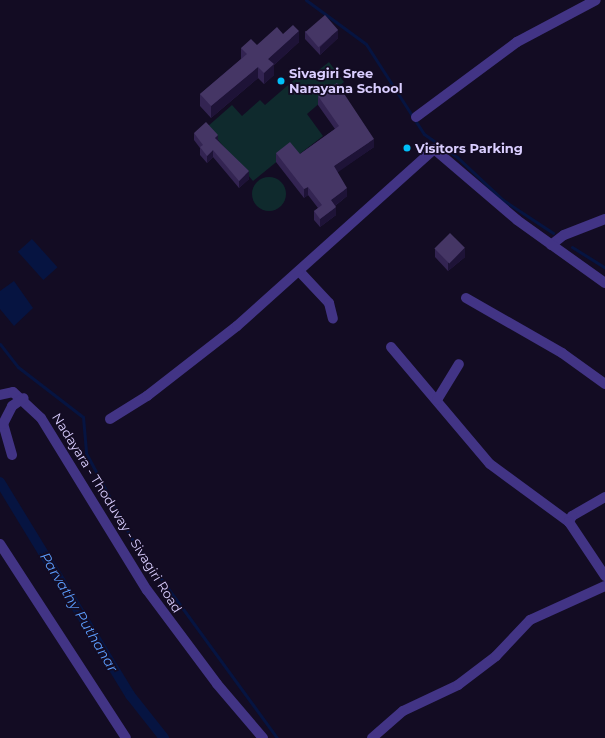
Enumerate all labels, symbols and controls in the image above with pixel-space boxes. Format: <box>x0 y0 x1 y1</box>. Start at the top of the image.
place label: Sivagiri Sree Narayana School <box>289 66 403 97</box>
marker: Sivagiri Sree Narayana School <box>276 76 286 86</box>
place label: Visitors Parking <box>415 140 523 156</box>
marker: Visitors Parking <box>402 143 412 153</box>
street label: Nadayara - Thoduvay - Sivagiri Road <box>49 410 185 616</box>
water label: Parvathy Puthanar <box>37 549 121 675</box>

